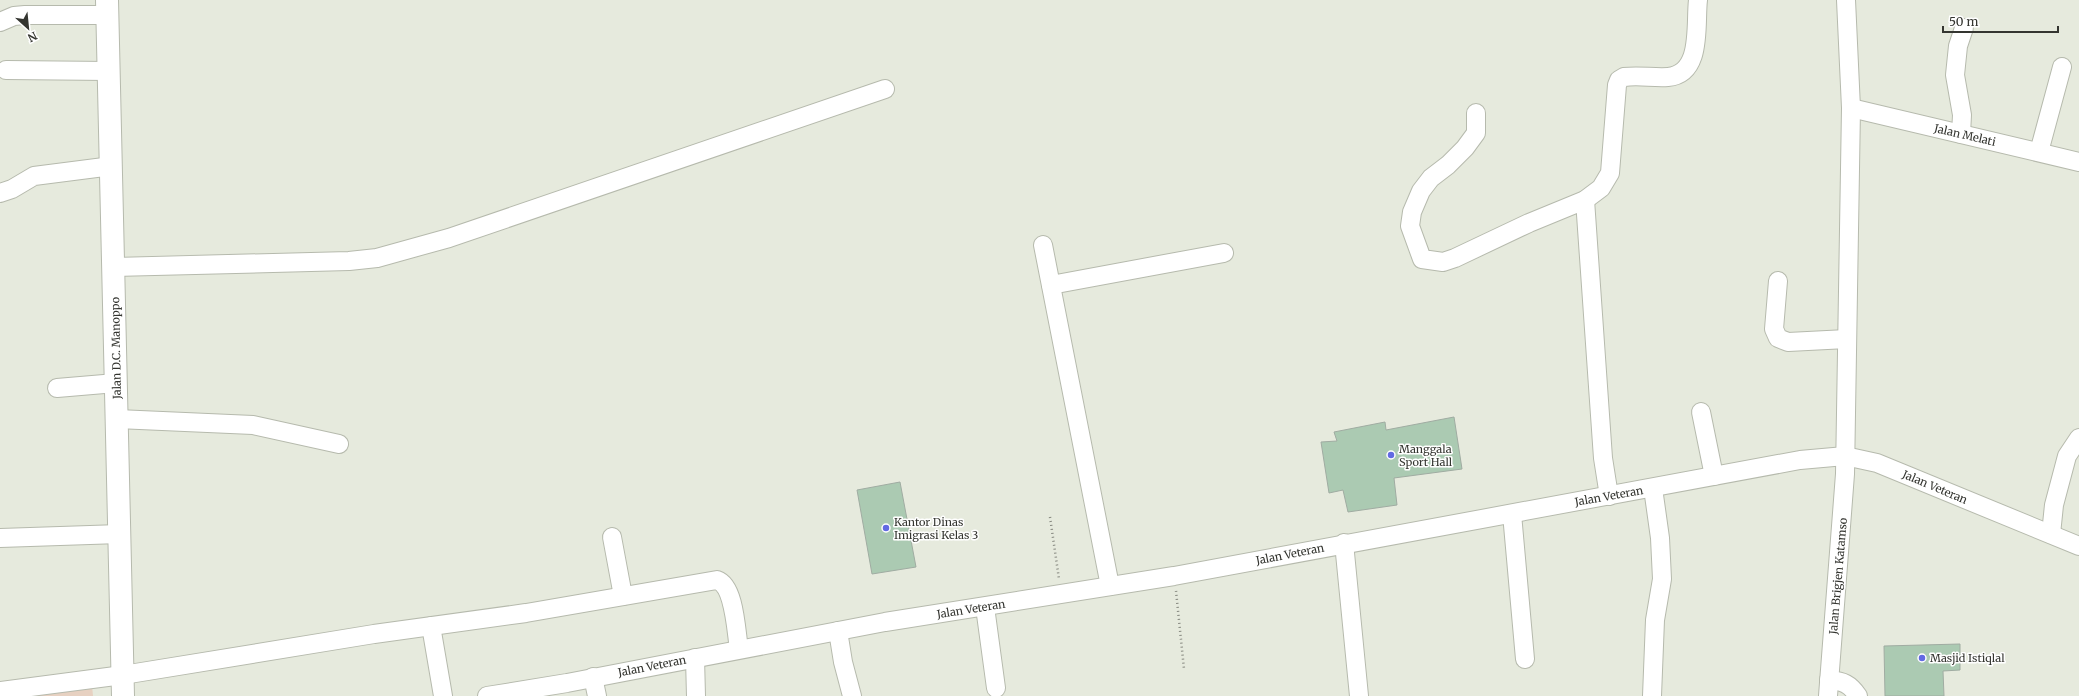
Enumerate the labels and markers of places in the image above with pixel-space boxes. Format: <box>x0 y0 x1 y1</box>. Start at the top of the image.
place label: Manggala Sport Hall <box>1399 442 1453 469</box>
marker: Manggala Sport Hall <box>1386 450 1396 460</box>
place label: Kantor Dinas Imigrasi Kelas 3 <box>894 515 978 542</box>
marker: Kantor Dinas Imigrasi Kelas 3 <box>881 523 891 533</box>
place label: Masjid Istiqlal <box>1930 651 2005 665</box>
marker: Masjid Istiqlal <box>1917 653 1927 663</box>

